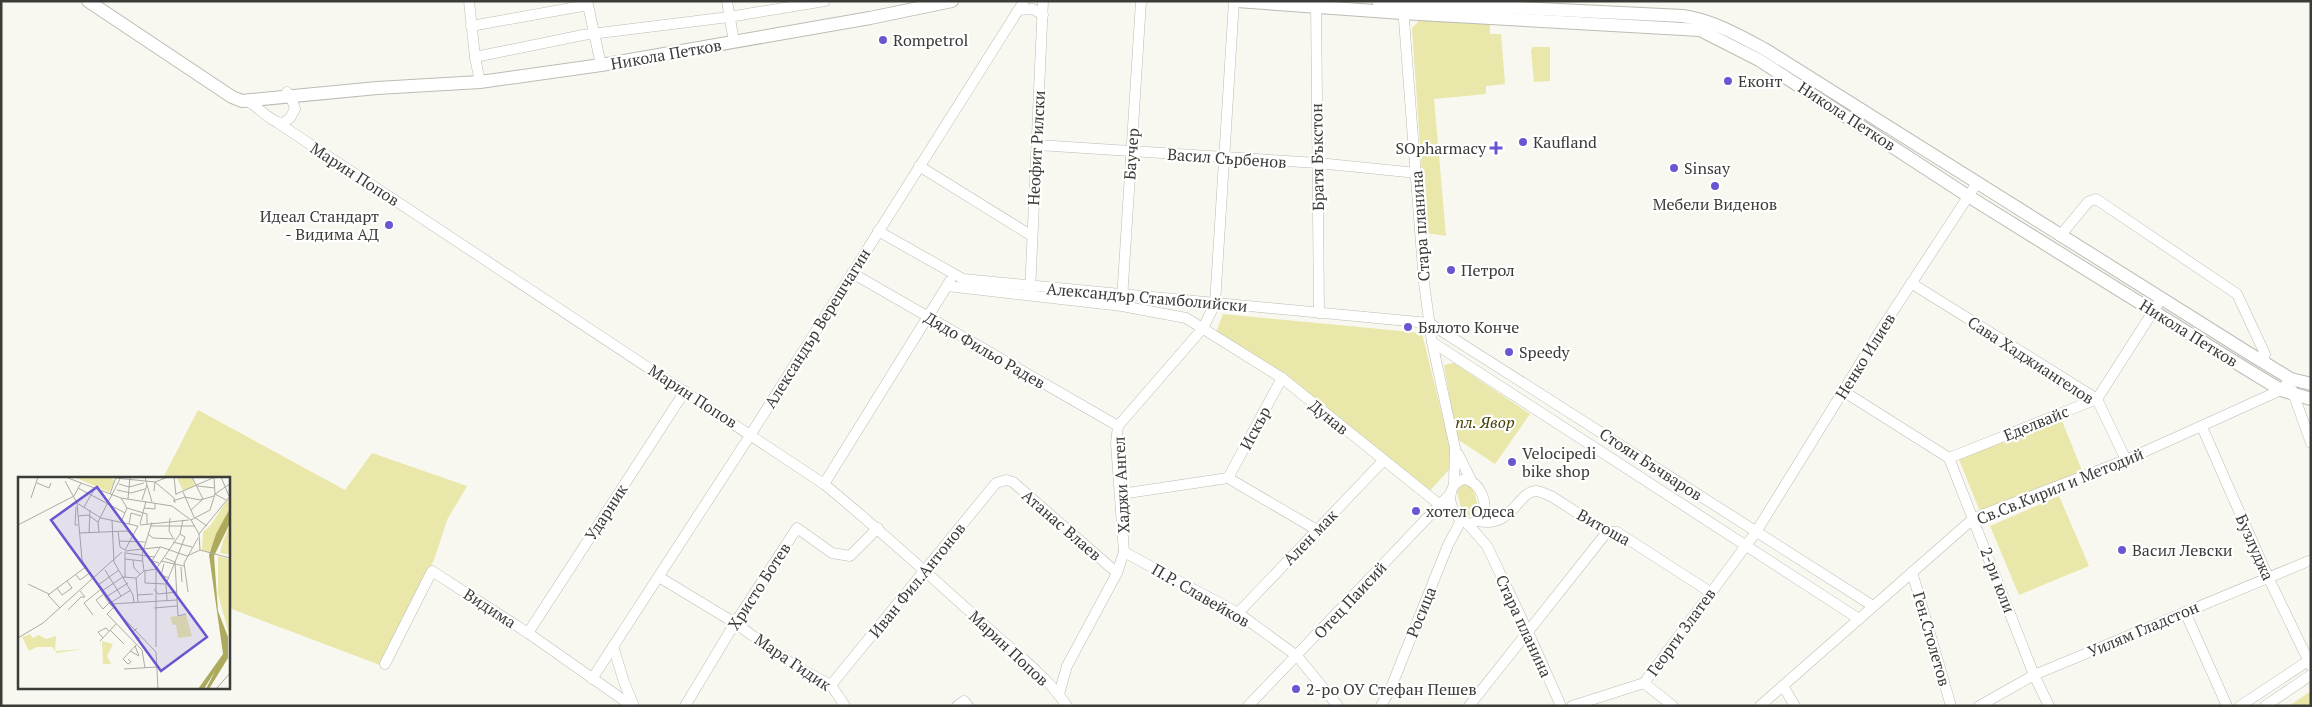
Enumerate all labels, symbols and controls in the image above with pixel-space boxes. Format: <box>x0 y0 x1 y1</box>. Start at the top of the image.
place label: Rompetrol <box>893 29 969 51</box>
street label: Никола Петков <box>609 33 723 75</box>
marker: Rompetrol <box>877 34 889 46</box>
place label: Еконт <box>1738 70 1782 92</box>
marker: Еконт <box>1722 75 1734 87</box>
street label: Никола Петков <box>1794 76 1900 156</box>
street label: Неофит Рилски <box>1022 90 1050 206</box>
street label: Братя Бъкстон <box>1305 103 1329 211</box>
street label: Баучер <box>1118 127 1144 181</box>
place label: Kaufland <box>1533 131 1597 153</box>
marker: Kaufland <box>1517 136 1529 148</box>
street label: Марин Попов <box>306 137 404 211</box>
place label: SOpharmacy <box>1395 137 1487 159</box>
marker: SOpharmacy <box>1490 142 1502 154</box>
street label: Васил Сърбенов <box>1167 143 1287 173</box>
place label: Sinsay <box>1684 157 1731 179</box>
marker: Sinsay <box>1668 162 1680 174</box>
street label: Стара планина <box>1405 170 1435 282</box>
marker: Мебели Виденов <box>1709 180 1721 192</box>
place label: Мебели Виденов <box>1653 193 1777 215</box>
place label: Идеал Стандарт - Видима АД <box>260 205 379 245</box>
marker: Идеал Стандарт - Видима АД <box>383 219 395 231</box>
street label: Александър Верешчагин <box>759 244 875 412</box>
place label: Петрол <box>1461 259 1515 281</box>
marker: Петрол <box>1445 264 1457 276</box>
street label: Александър Стамболийски <box>1046 277 1249 317</box>
street label: Никола Петков <box>2136 294 2242 372</box>
street label: Дядо Фильо Радев <box>920 306 1050 394</box>
street label: Ненко Илиев <box>1830 309 1900 403</box>
street label: Сава Хаджиангелов <box>1964 311 2098 409</box>
place label: Бялото Конче <box>1418 316 1519 338</box>
marker: Бялото Конче <box>1402 321 1414 333</box>
place label: Speedy <box>1519 341 1571 363</box>
marker: Speedy <box>1503 346 1515 358</box>
street label: Марин Попов <box>644 359 742 433</box>
street label: Дунав <box>1305 394 1353 440</box>
street label: Еделвайс <box>2000 400 2072 446</box>
street label: Искър <box>1234 403 1276 453</box>
park label: пл. Явор <box>1455 411 1515 433</box>
street label: Стоян Бъчваров <box>1595 422 1707 506</box>
street label: Хаджи Ангел <box>1107 436 1135 534</box>
place label: Velocipedi bike shop <box>1522 442 1596 482</box>
street label: Св.Св.Кирил и Методий <box>1973 442 2147 530</box>
marker: Velocipedi bike shop <box>1506 456 1518 468</box>
inset map <box>18 477 230 690</box>
street label: Ударник <box>579 479 633 545</box>
street label: Атанас Влаев <box>1018 484 1106 566</box>
place label: хотел Одеса <box>1426 500 1515 522</box>
street label: Витоша <box>1573 503 1635 551</box>
street label: Ален мак <box>1278 504 1342 570</box>
marker: хотел Одеса <box>1410 505 1422 517</box>
street label: Бузлуджа <box>2231 510 2279 584</box>
street label: Иван Фил.Антонов <box>864 518 970 642</box>
street label: Христо Ботев <box>723 538 795 634</box>
place label: Васил Левски <box>2132 539 2233 561</box>
street label: 2-ри юли <box>1975 544 2021 616</box>
marker: Васил Левски <box>2116 544 2128 556</box>
street label: Отец Паисий <box>1309 557 1392 643</box>
street label: П.Р. Славейков <box>1148 558 1254 632</box>
street label: Стара планина <box>1491 571 1557 681</box>
street label: Видима <box>460 583 520 633</box>
street label: Росица <box>1401 583 1441 641</box>
street label: Георги Златев <box>1642 583 1720 681</box>
street label: Ген.Столетов <box>1908 589 1956 689</box>
street label: Уилям Гладстон <box>2084 596 2202 662</box>
street label: Марин Попов <box>964 605 1054 691</box>
street label: Мара Гидик <box>750 628 836 696</box>
place label: 2-ро ОУ Стефан Пешев <box>1306 678 1477 700</box>
marker: 2-ро ОУ Стефан Пешев <box>1290 683 1302 695</box>

